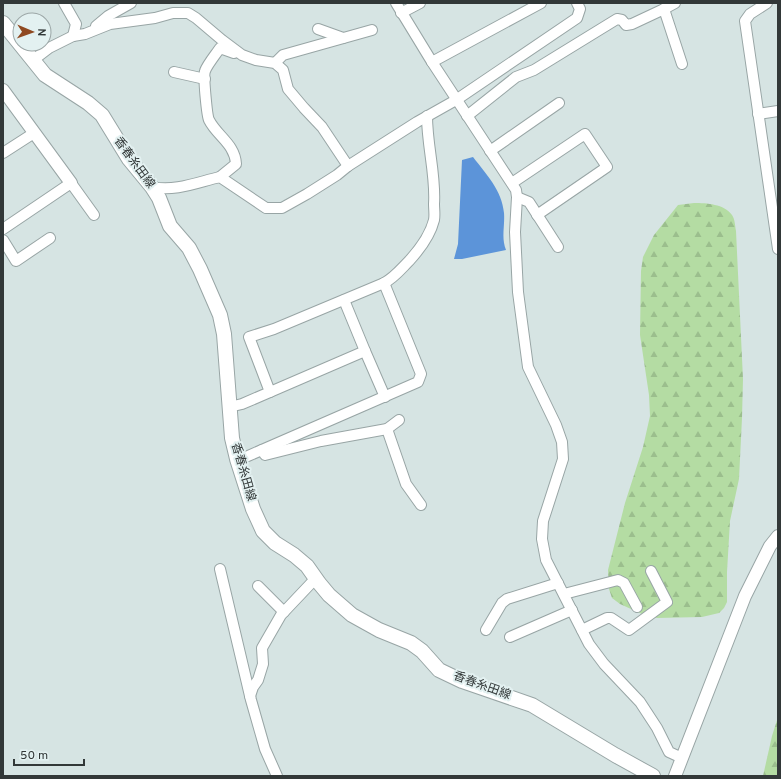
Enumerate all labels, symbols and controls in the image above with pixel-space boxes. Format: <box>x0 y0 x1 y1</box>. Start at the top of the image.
north arrow <box>12 12 52 52</box>
text: N <box>34 28 48 37</box>
street label: 香春糸田線 <box>110 134 158 192</box>
street label: 香春糸田線 <box>227 441 259 503</box>
street label: 香春糸田線 <box>451 668 513 704</box>
scale bar <box>14 741 84 767</box>
text: 50 m <box>20 748 48 764</box>

